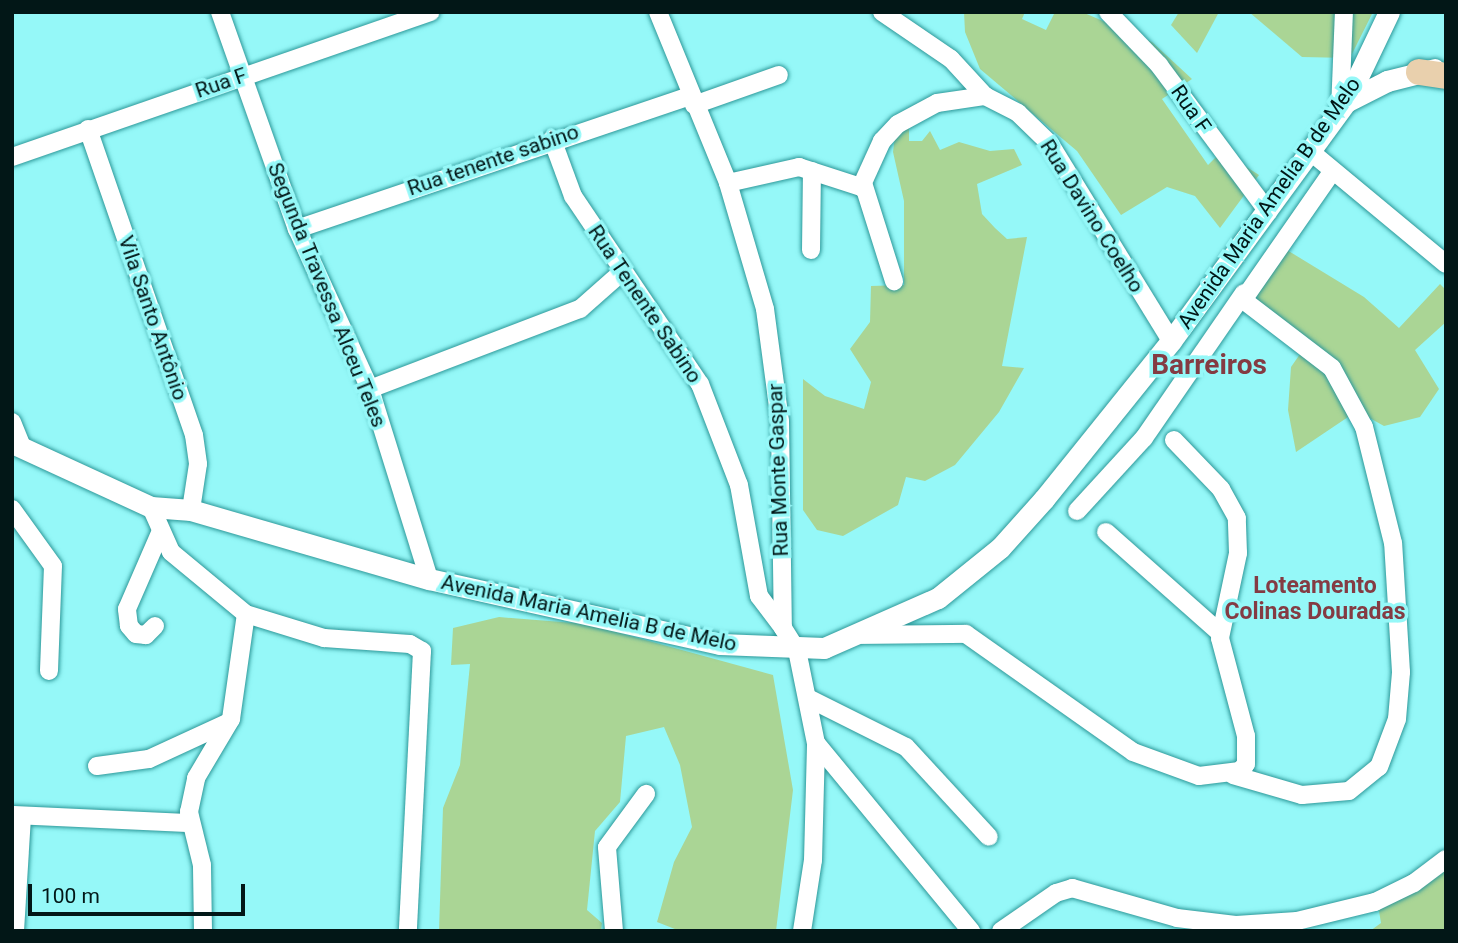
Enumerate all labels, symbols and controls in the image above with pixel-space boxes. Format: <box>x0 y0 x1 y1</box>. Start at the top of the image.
street label: Rua F <box>192 62 250 104</box>
street label: Avenida Maria Amelia B de Melo <box>1172 72 1366 334</box>
street label: Rua F <box>1166 80 1216 138</box>
street label: Rua tenente sabino <box>404 119 582 201</box>
street label: Rua Davino Coelho <box>1035 135 1149 297</box>
street label: Segunda Travessa Alceu Teles <box>262 159 392 431</box>
street label: Rua Tenente Sabino <box>583 220 707 388</box>
street label: Vila Santo Antônio <box>113 233 193 403</box>
district label: Barreiros <box>1151 348 1267 382</box>
street label: Rua Monte Gaspar <box>762 383 794 557</box>
street label: Avenida Maria Amelia B de Melo <box>439 569 739 657</box>
district label: Loteamento Colinas Douradas <box>1224 572 1406 626</box>
scale bar <box>32 870 248 914</box>
text: 100 m <box>41 884 100 908</box>

